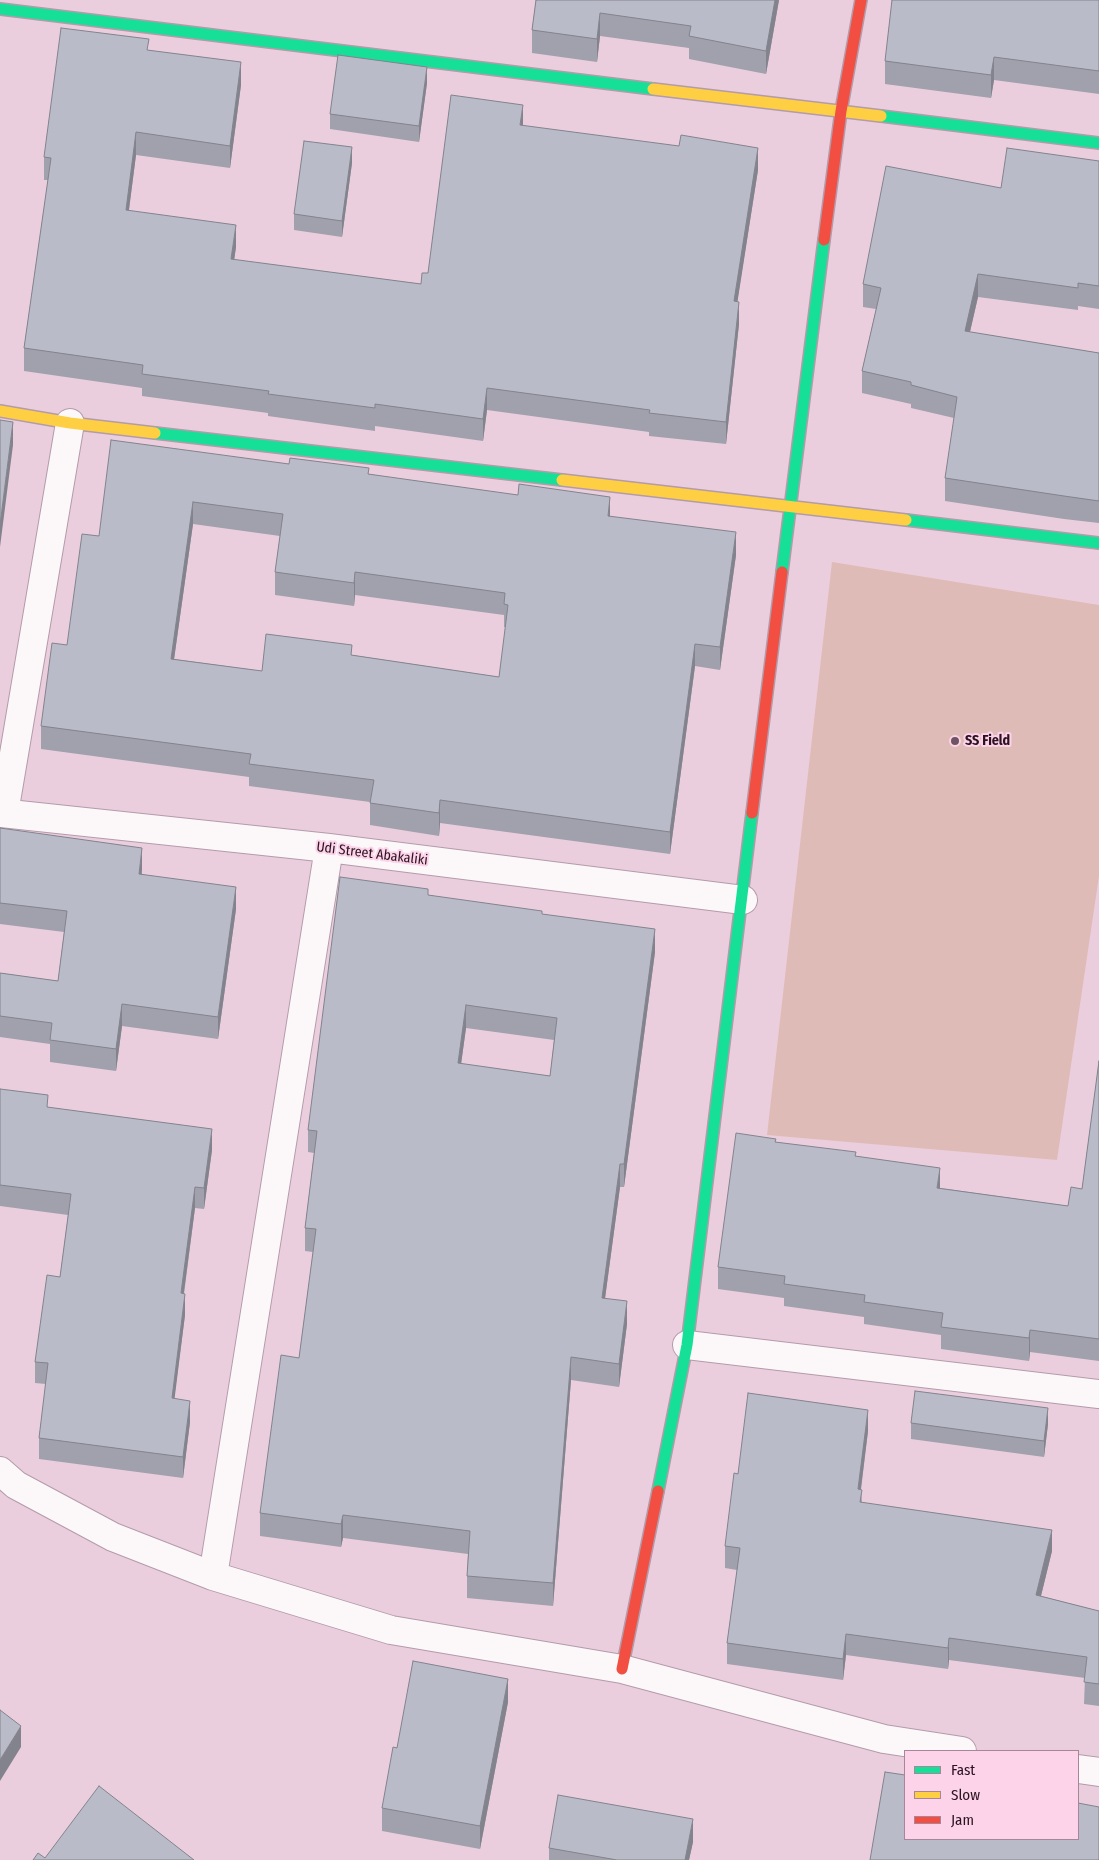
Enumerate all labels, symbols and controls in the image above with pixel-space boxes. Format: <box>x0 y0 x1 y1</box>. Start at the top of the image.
place label: SS Field <box>965 733 1010 749</box>
marker: SS Field <box>949 735 961 747</box>
street label: Udi Street Abakaliki <box>315 839 429 869</box>
legend <box>904 1750 1079 1840</box>
text: Fast <box>951 1761 975 1779</box>
text: Slow <box>951 1786 980 1804</box>
text: Jam <box>951 1811 974 1829</box>

